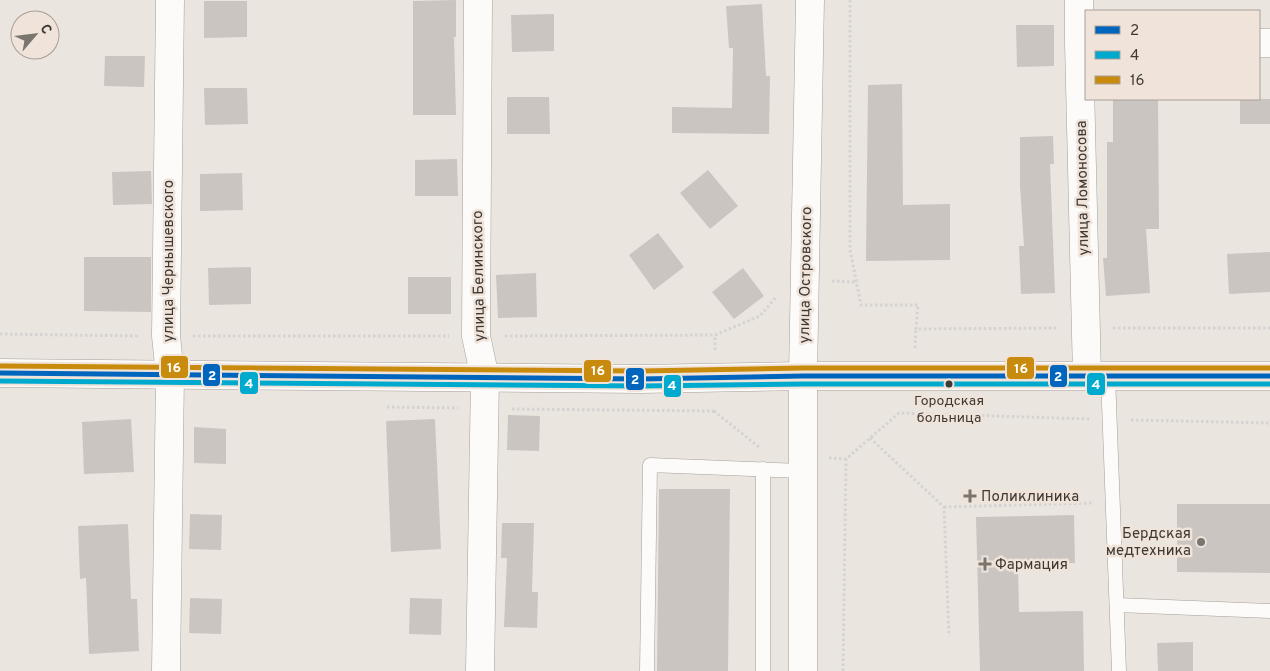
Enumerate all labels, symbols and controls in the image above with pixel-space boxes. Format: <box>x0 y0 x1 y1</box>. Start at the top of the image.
north arrow <box>10 10 60 60</box>
legend <box>1085 10 1260 100</box>
text: С <box>36 22 55 38</box>
text: 2 <box>1130 22 1139 41</box>
text: 4 <box>1130 47 1139 66</box>
text: 16 <box>1130 72 1145 91</box>
street label: улица Ломоносова <box>1073 120 1094 256</box>
street label: улица Чернышевского <box>160 180 179 342</box>
street label: улица Островского <box>796 207 817 344</box>
street label: улица Белинского <box>469 210 490 342</box>
line badge: 16 <box>160 355 189 379</box>
line badge: 16 <box>1006 356 1035 380</box>
line badge: 16 <box>583 359 612 383</box>
text: 16 <box>167 360 181 377</box>
text: 16 <box>1014 361 1028 378</box>
line badge: 2 <box>202 363 221 387</box>
text: 16 <box>591 363 605 380</box>
line badge: 2 <box>1049 364 1068 388</box>
line badge: 2 <box>625 367 645 391</box>
text: 2 <box>208 368 216 385</box>
text: 2 <box>1054 369 1062 386</box>
line badge: 4 <box>239 371 259 395</box>
text: 2 <box>631 372 639 389</box>
line badge: 4 <box>1086 372 1106 396</box>
line badge: 4 <box>663 374 682 398</box>
text: 4 <box>245 376 254 393</box>
text: 4 <box>1092 377 1101 394</box>
text: 4 <box>668 378 677 395</box>
marker: Городская больница <box>944 379 954 389</box>
place label: Городская больница <box>914 393 984 427</box>
place label: Поликлиника <box>981 488 1079 507</box>
marker: Поликлиника <box>963 489 977 503</box>
place label: Бердская медтехника <box>1106 525 1191 561</box>
marker: Бердская медтехника <box>1195 536 1207 548</box>
place label: Фармация <box>995 556 1068 575</box>
marker: Фармация <box>979 558 991 570</box>

